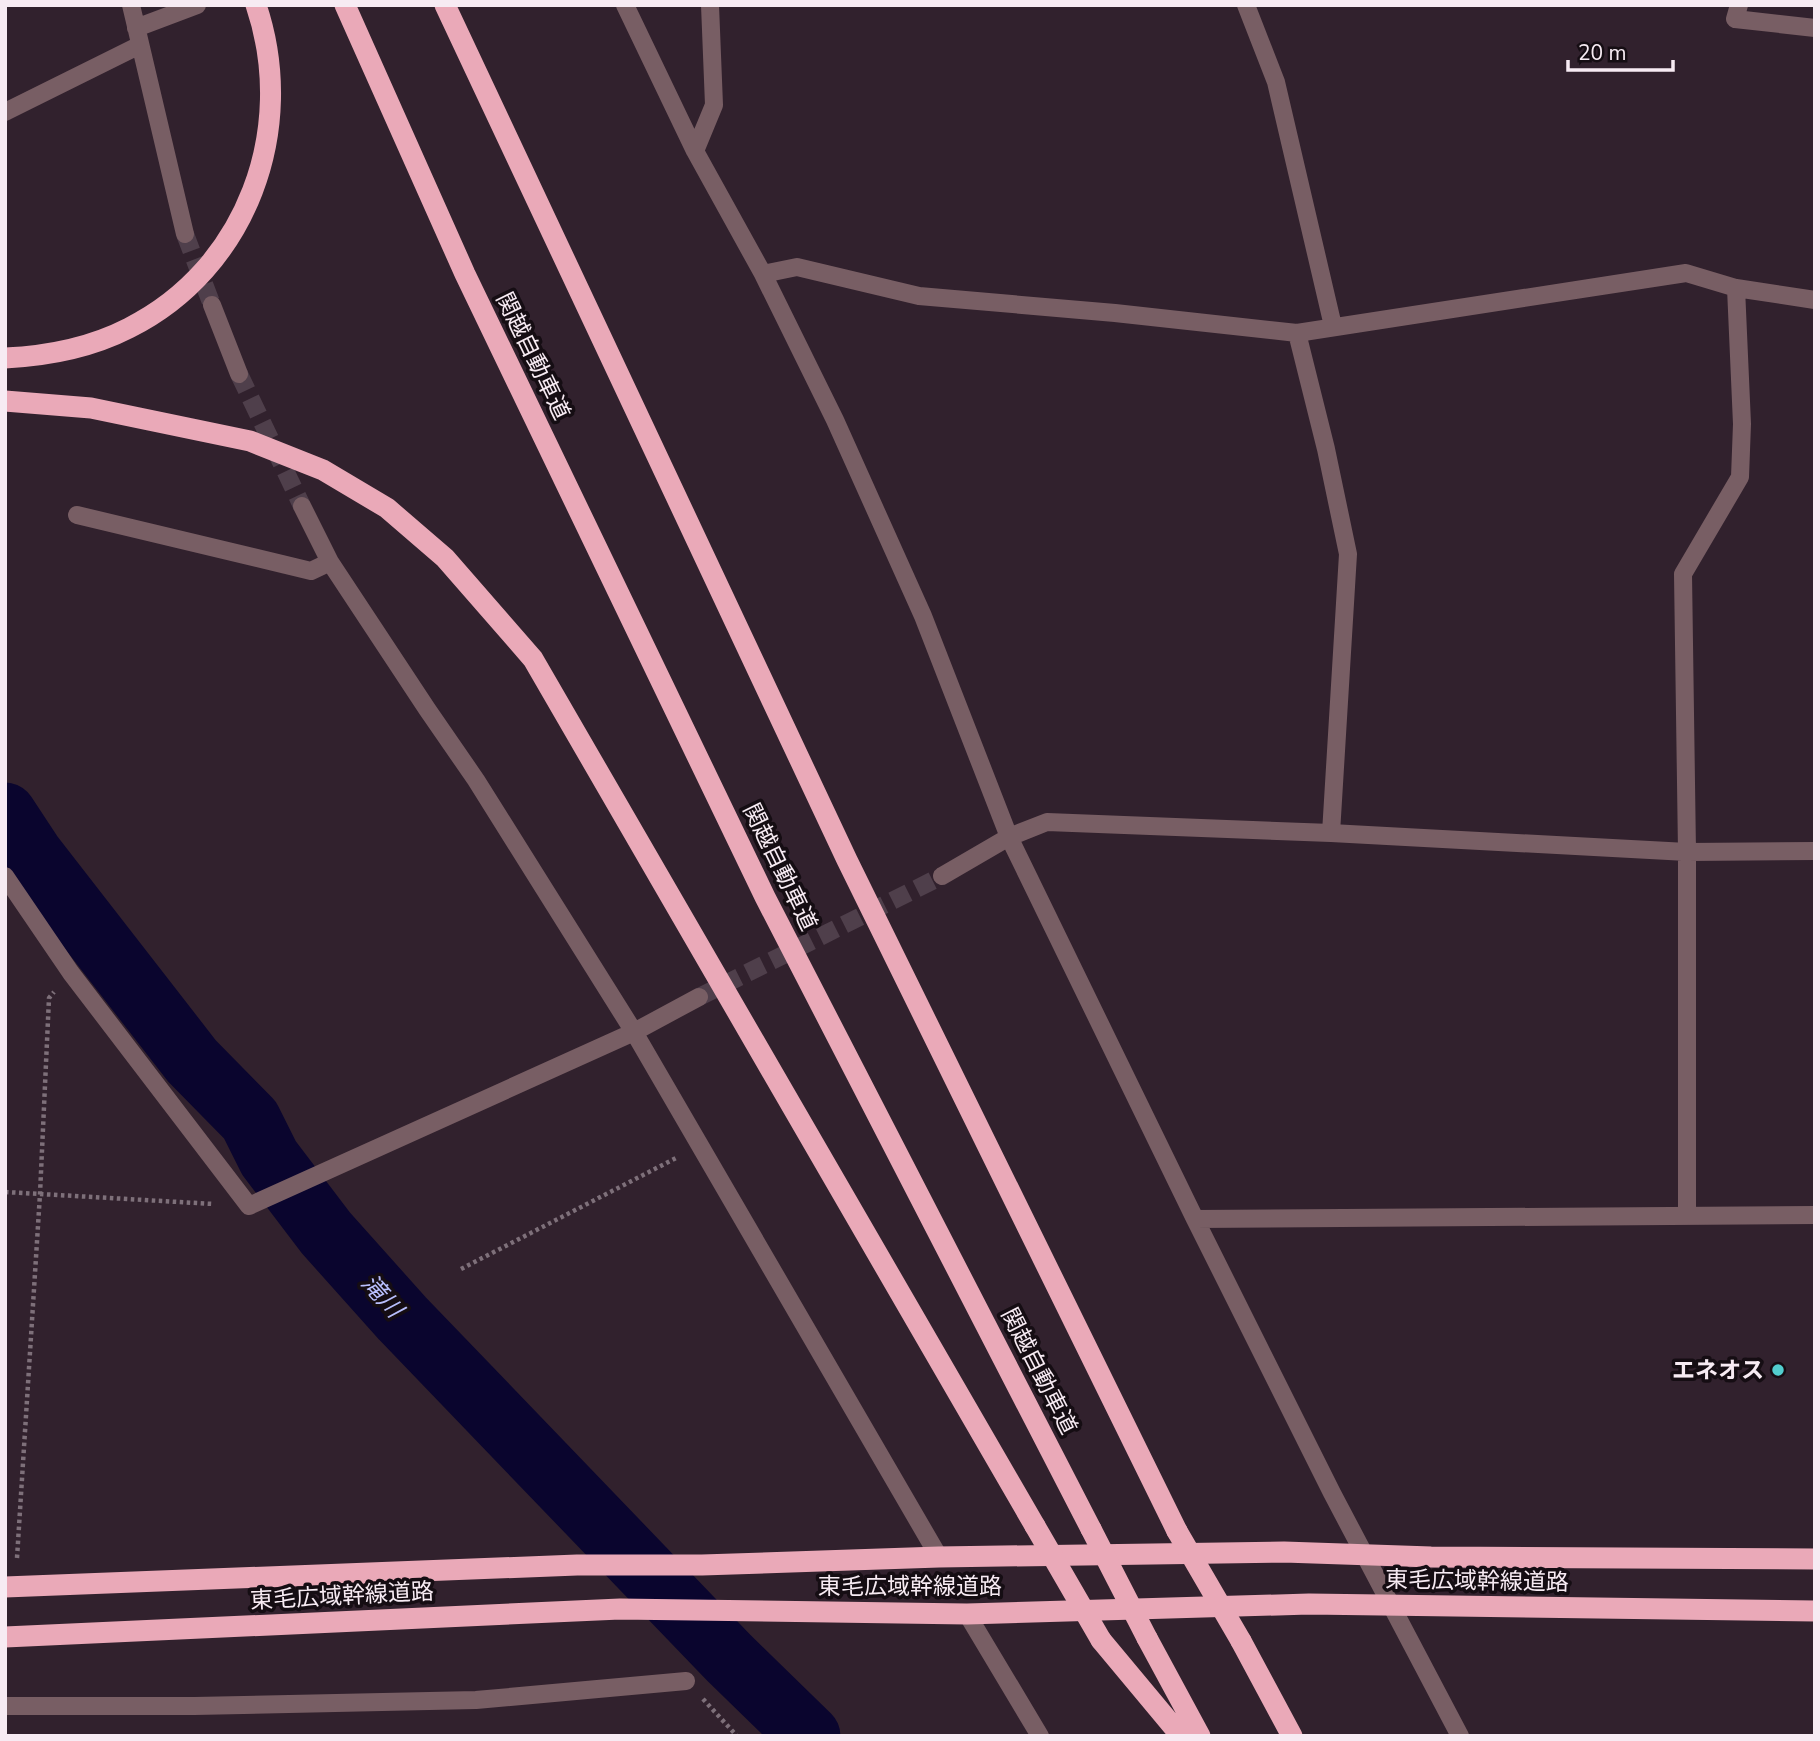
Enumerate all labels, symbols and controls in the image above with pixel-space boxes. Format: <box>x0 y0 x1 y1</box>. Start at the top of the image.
scale bar <box>1568 28 1673 72</box>
text: 20 m <box>1578 39 1627 67</box>
street label: 関越自動車道 <box>489 287 577 425</box>
street label: 関越自動車道 <box>736 798 824 936</box>
water label: 滝川 <box>354 1267 412 1327</box>
street label: 関越自動車道 <box>994 1302 1084 1440</box>
place label: エネオス <box>1672 1355 1764 1386</box>
marker: エネオス <box>1770 1362 1786 1378</box>
street label: 東毛広域幹線道路 <box>1385 1564 1569 1598</box>
street label: 東毛広域幹線道路 <box>818 1571 1002 1602</box>
street label: 東毛広域幹線道路 <box>249 1576 435 1616</box>

